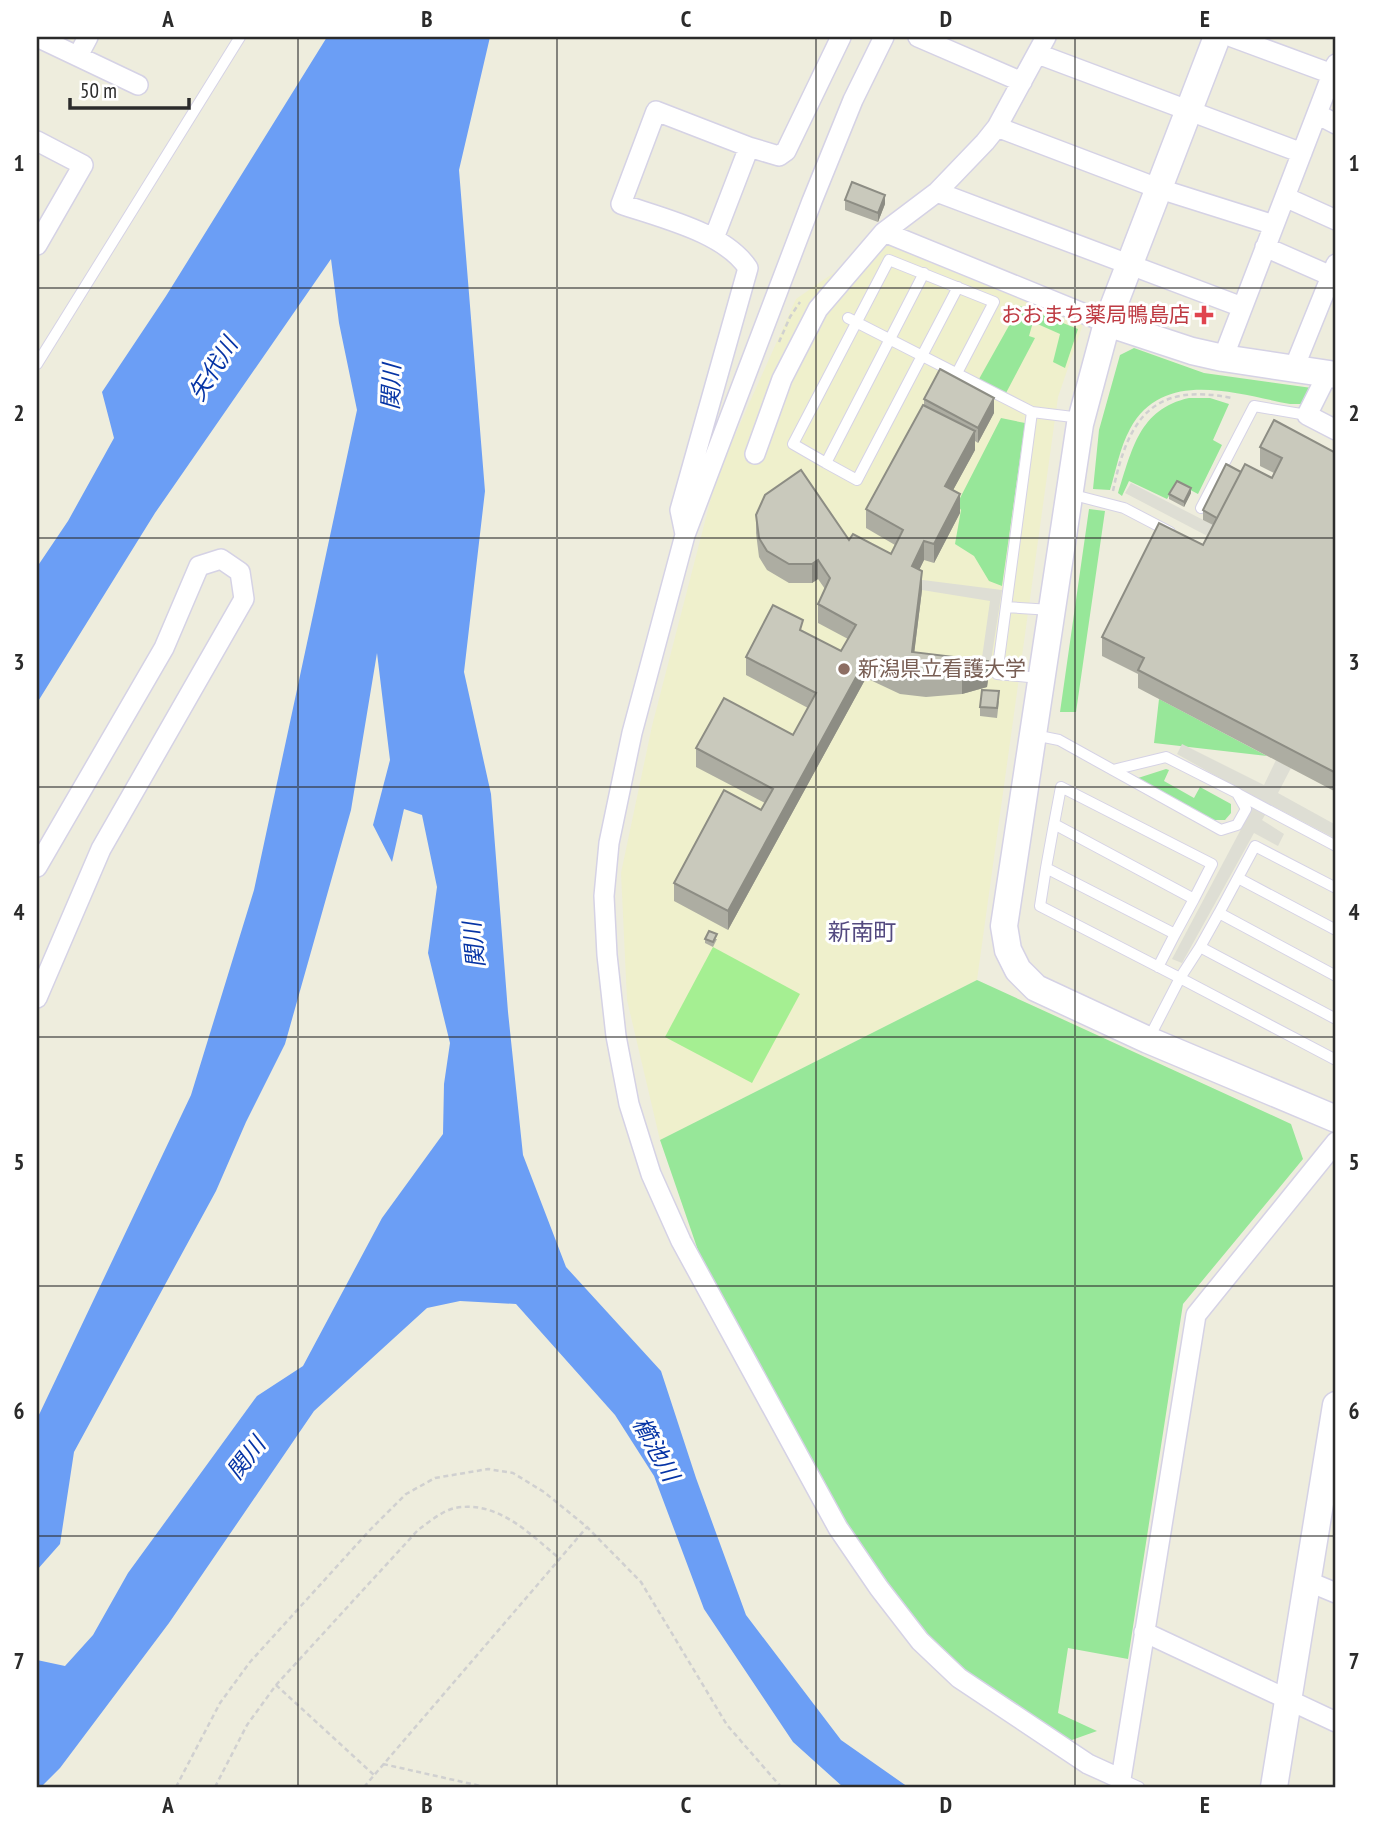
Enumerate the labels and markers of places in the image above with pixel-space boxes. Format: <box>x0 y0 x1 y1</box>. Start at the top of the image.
place label: おおまち薬局鴨島店 <box>1001 301 1190 328</box>
marker: おおまち薬局鴨島店 <box>1196 307 1212 323</box>
place label: 新潟県立看護大学 <box>858 655 1026 682</box>
marker: 新潟県立看護大学 <box>836 661 852 677</box>

